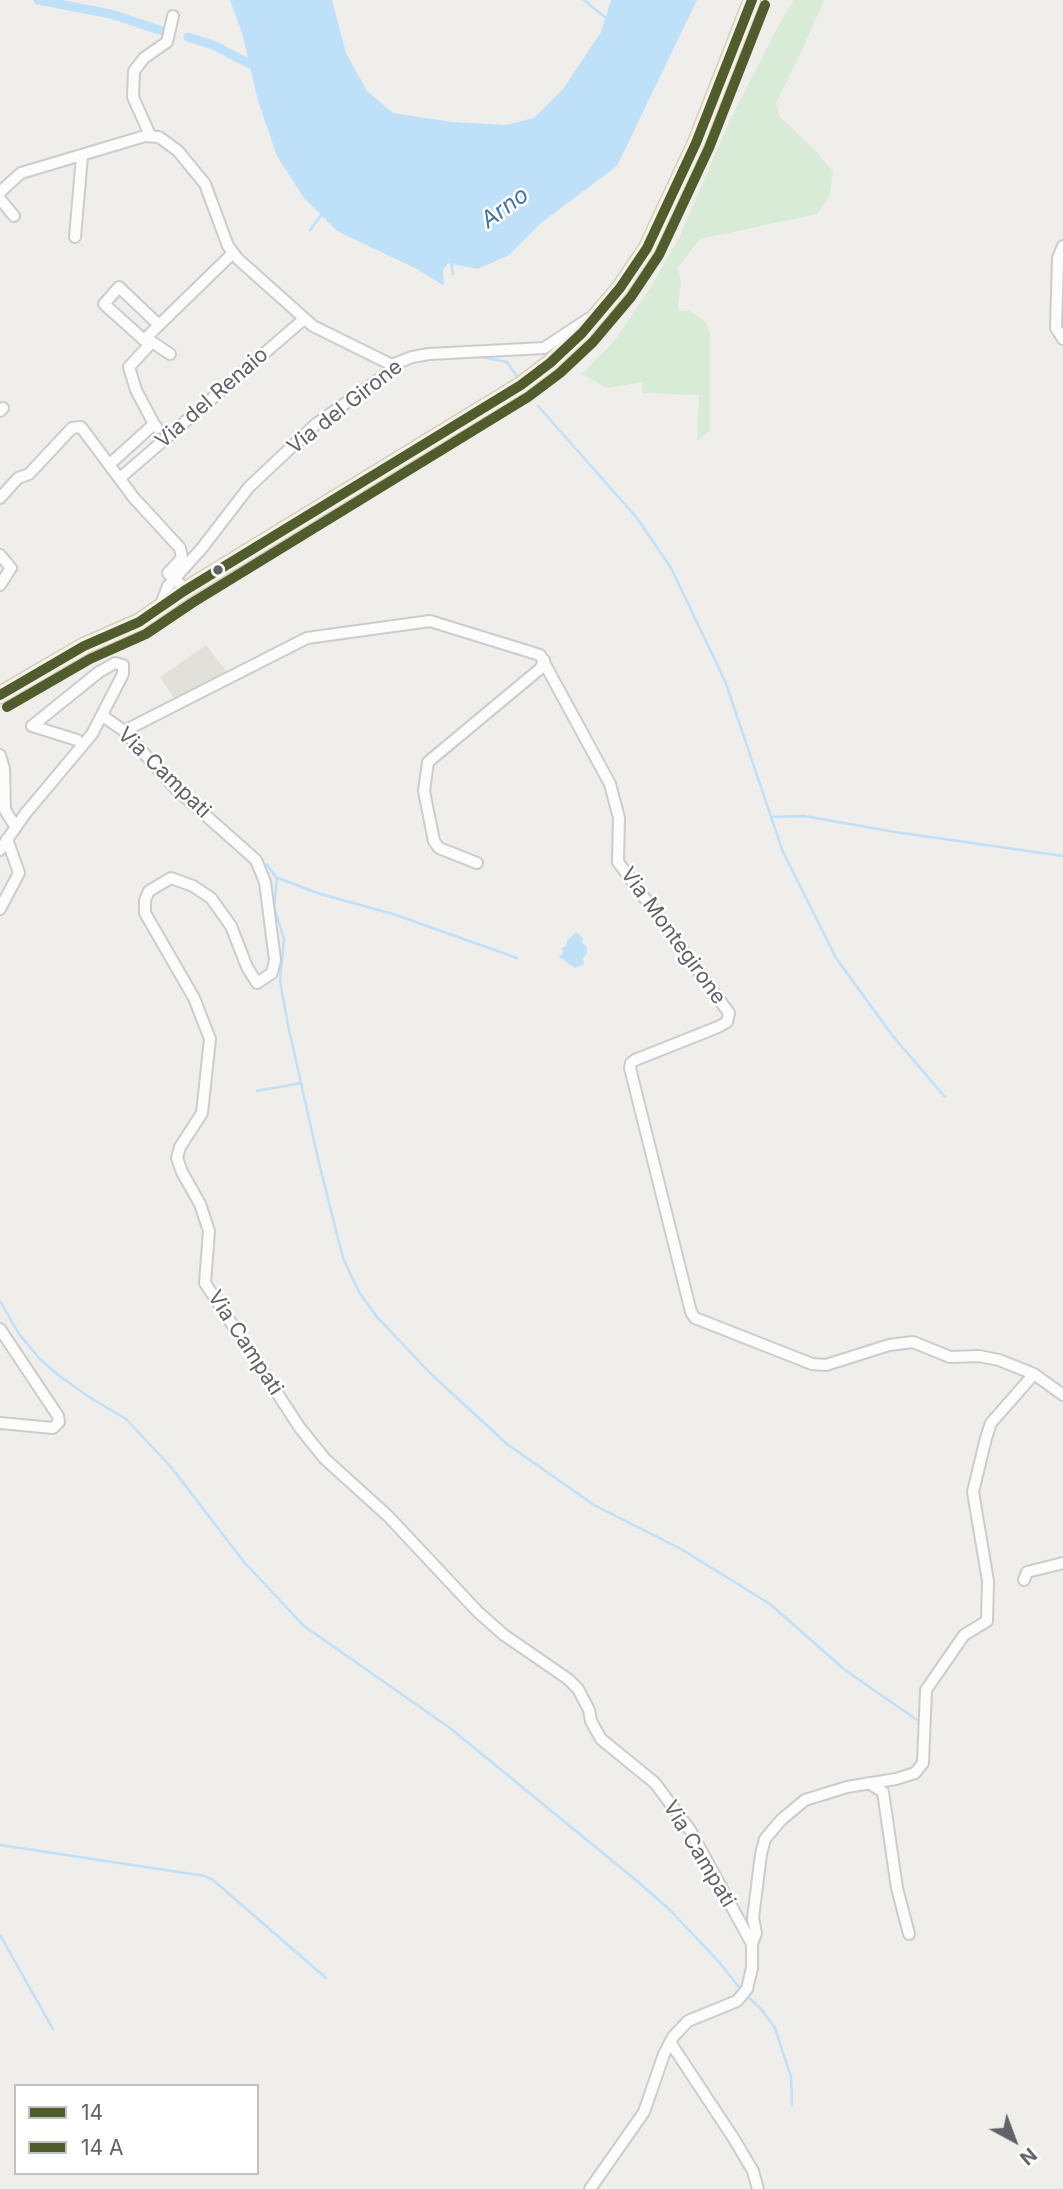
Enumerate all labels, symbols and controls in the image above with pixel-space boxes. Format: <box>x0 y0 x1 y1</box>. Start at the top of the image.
water label: Arno <box>476 181 534 235</box>
street label: Via del Renaio <box>151 342 273 454</box>
street label: Via del Girone <box>283 354 407 460</box>
unlabelled marker <box>211 563 225 577</box>
street label: Via Campati <box>112 722 216 824</box>
street label: Via Montegirone <box>615 863 731 1009</box>
street label: Via Campati <box>202 1286 288 1400</box>
street label: Via Campati <box>657 1796 741 1912</box>
legend <box>14 2084 259 2175</box>
text: 14 <box>81 2100 103 2125</box>
north arrow <box>979 2105 1049 2175</box>
text: 14 A <box>81 2135 124 2160</box>
text: N <box>1015 2143 1041 2170</box>

